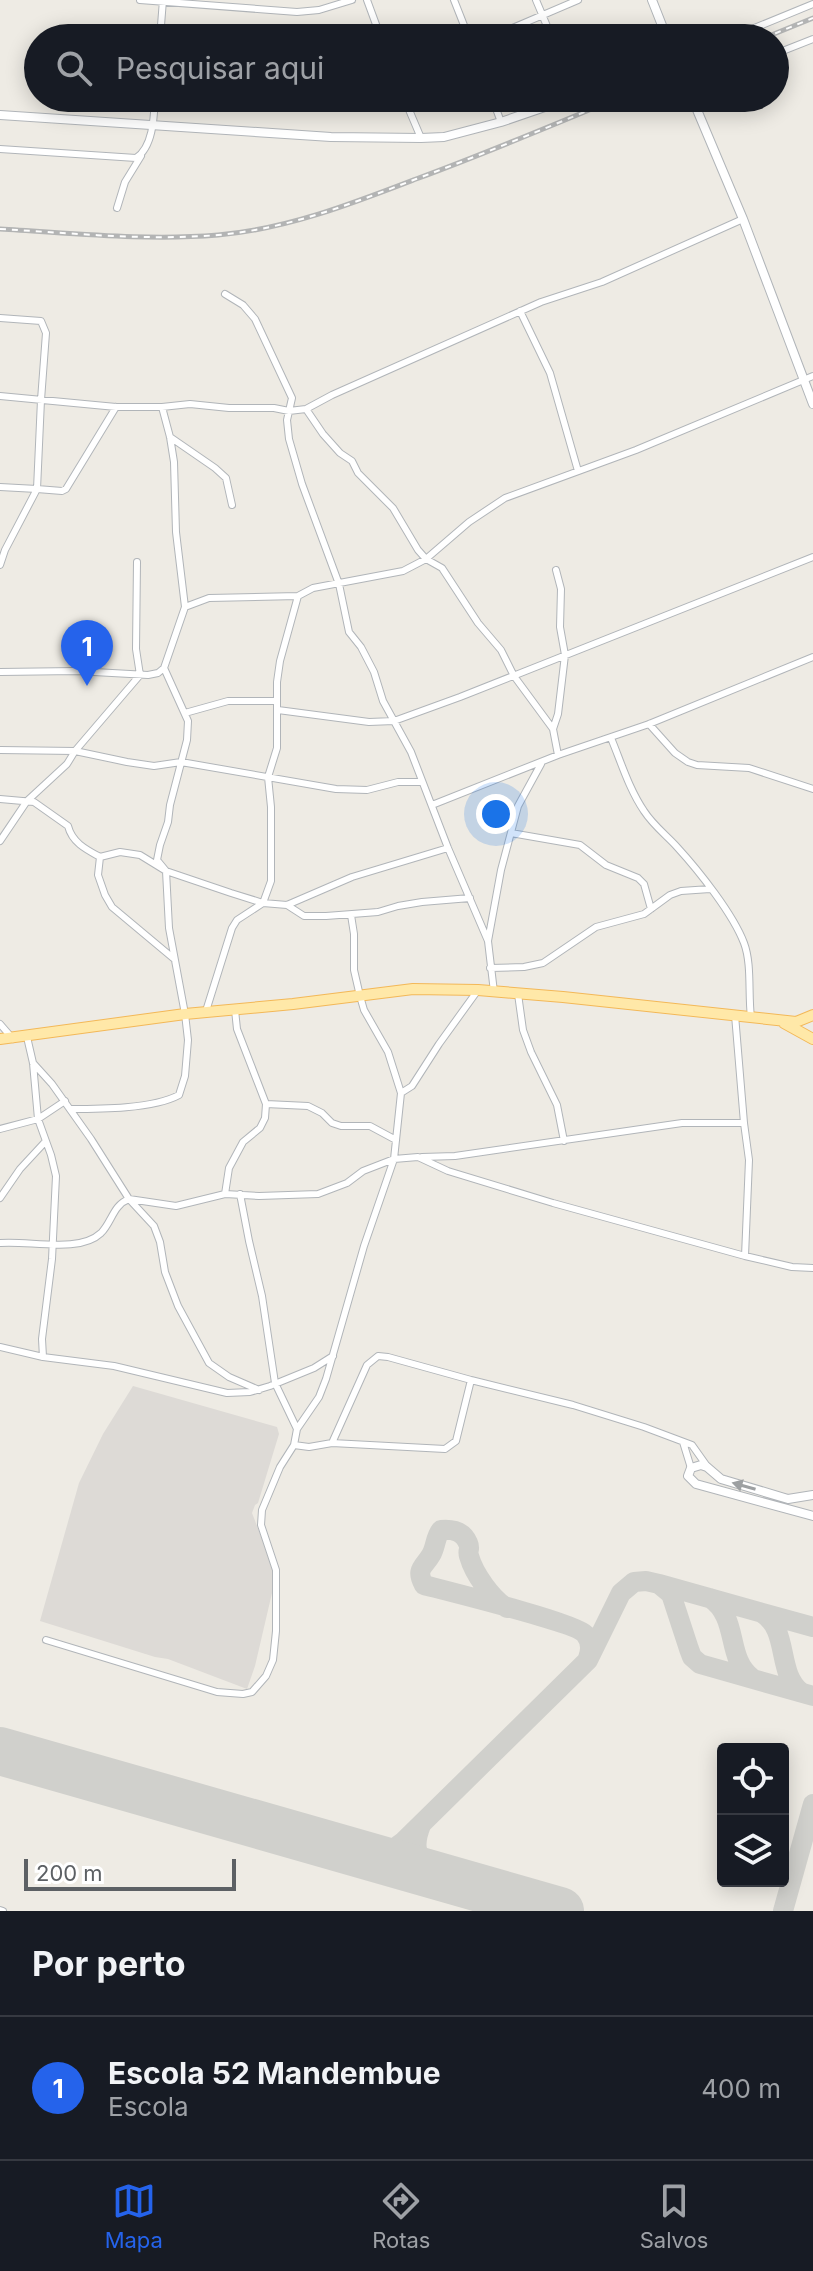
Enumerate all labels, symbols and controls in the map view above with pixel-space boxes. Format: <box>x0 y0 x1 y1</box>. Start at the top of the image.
search box <box>24 24 789 112</box>
icon: search <box>52 46 96 90</box>
text: Pesquisar aqui <box>116 50 324 86</box>
pin: 1 <box>61 620 113 686</box>
your location <box>476 794 516 834</box>
one-way arrow <box>731 1479 755 1492</box>
map controls <box>717 1743 789 1887</box>
button: locate <box>717 1743 789 1815</box>
button: layers <box>717 1815 789 1887</box>
scale bar <box>24 1855 236 1891</box>
text: 200 m <box>36 1860 103 1886</box>
text: Por perto <box>32 1943 186 1984</box>
text: Escola 52 Mandembue <box>108 2055 441 2091</box>
text: 1 <box>52 2073 64 2104</box>
text: 400 m <box>701 2073 781 2104</box>
text: Escola <box>108 2091 189 2122</box>
tab: Mapa <box>105 2179 163 2253</box>
tab: Rotas <box>372 2179 430 2253</box>
tab: Salvos <box>640 2179 708 2253</box>

